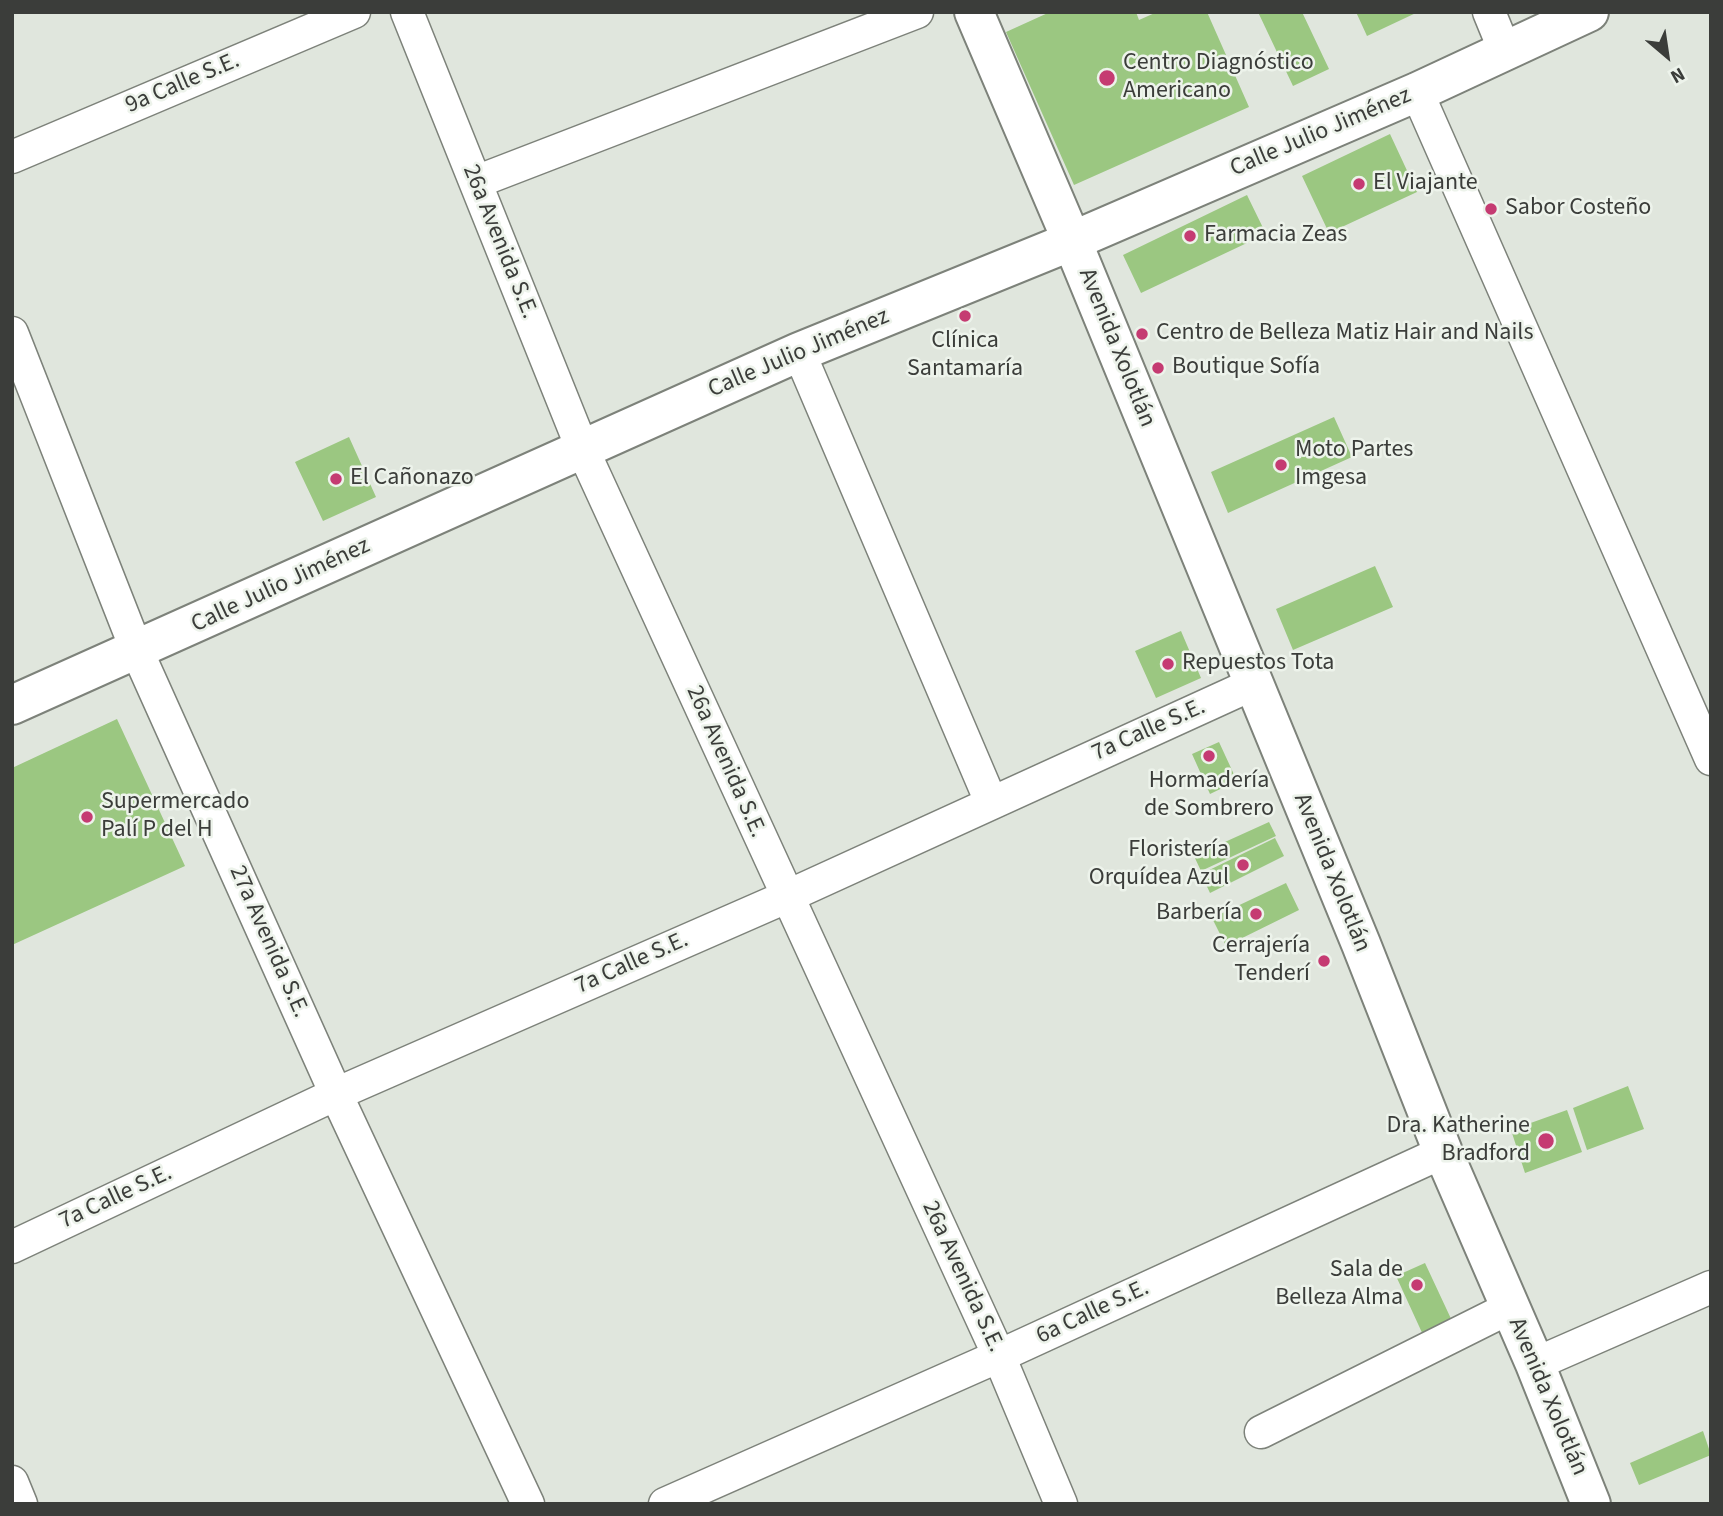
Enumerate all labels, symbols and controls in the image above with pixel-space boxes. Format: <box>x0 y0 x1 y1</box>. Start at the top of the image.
north arrow <box>1632 21 1702 91</box>
street label: 9a Calle S.E. <box>122 47 244 121</box>
place label: Centro Diagnóstico Americano <box>1123 50 1314 106</box>
text: N <box>1665 60 1690 90</box>
marker: Centro Diagnóstico Americano <box>1097 68 1117 88</box>
street label: Calle Julio Jiménez <box>1226 82 1416 184</box>
street label: 26a Avenida S.E. <box>455 161 543 323</box>
place label: El Viajante <box>1373 170 1478 198</box>
marker: El Viajante <box>1351 176 1367 192</box>
place label: Sabor Costeño <box>1505 195 1651 223</box>
marker: Sabor Costeño <box>1483 201 1499 217</box>
place label: Farmacia Zeas <box>1204 222 1347 250</box>
marker: Farmacia Zeas <box>1182 228 1198 244</box>
street label: Avenida Xolotlán <box>1071 265 1161 431</box>
street label: Calle Julio Jiménez <box>704 303 894 405</box>
marker: Clínica Santamaría <box>957 308 973 324</box>
place label: Centro de Belleza Matiz Hair and Nails <box>1156 320 1534 348</box>
marker: Centro de Belleza Matiz Hair and Nails <box>1134 326 1150 342</box>
place label: Clínica Santamaría <box>907 328 1023 384</box>
place label: Boutique Sofía <box>1172 354 1320 382</box>
marker: Boutique Sofía <box>1150 360 1166 376</box>
place label: Moto Partes Imgesa <box>1295 437 1413 493</box>
marker: Moto Partes Imgesa <box>1273 457 1289 473</box>
place label: El Cañonazo <box>350 465 474 493</box>
marker: El Cañonazo <box>328 471 344 487</box>
street label: Calle Julio Jiménez <box>187 532 375 640</box>
place label: Repuestos Tota <box>1182 650 1334 678</box>
marker: Repuestos Tota <box>1160 656 1176 672</box>
street label: 26a Avenida S.E. <box>679 682 771 842</box>
street label: 7a Calle S.E. <box>1088 693 1210 769</box>
marker: Hormadería de Sombrero <box>1201 748 1217 764</box>
place label: Hormadería de Sombrero <box>1144 768 1274 824</box>
place label: Supermercado Palí P del H <box>101 789 249 845</box>
street label: Avenida Xolotlán <box>1286 790 1376 956</box>
marker: Supermercado Palí P del H <box>79 809 95 825</box>
place label: Floristería Orquídea Azul <box>1089 837 1229 893</box>
marker: Floristería Orquídea Azul <box>1235 857 1251 873</box>
street label: 27a Avenida S.E. <box>222 862 314 1022</box>
place label: Barbería <box>1156 900 1242 928</box>
marker: Barbería <box>1248 906 1264 922</box>
street label: 7a Calle S.E. <box>571 926 693 1002</box>
place label: Cerrajería Tenderí <box>1212 933 1310 989</box>
marker: Cerrajería Tenderí <box>1316 953 1332 969</box>
place label: Dra. Katherine Bradford <box>1387 1113 1530 1169</box>
marker: Dra. Katherine Bradford <box>1536 1131 1556 1151</box>
street label: 7a Calle S.E. <box>55 1159 177 1237</box>
street label: 26a Avenida S.E. <box>914 1197 1010 1357</box>
place label: Sala de Belleza Alma <box>1275 1257 1403 1313</box>
street label: 6a Calle S.E. <box>1032 1274 1154 1352</box>
marker: Sala de Belleza Alma <box>1409 1277 1425 1293</box>
street label: Avenida Xolotlán <box>1501 1314 1593 1480</box>

